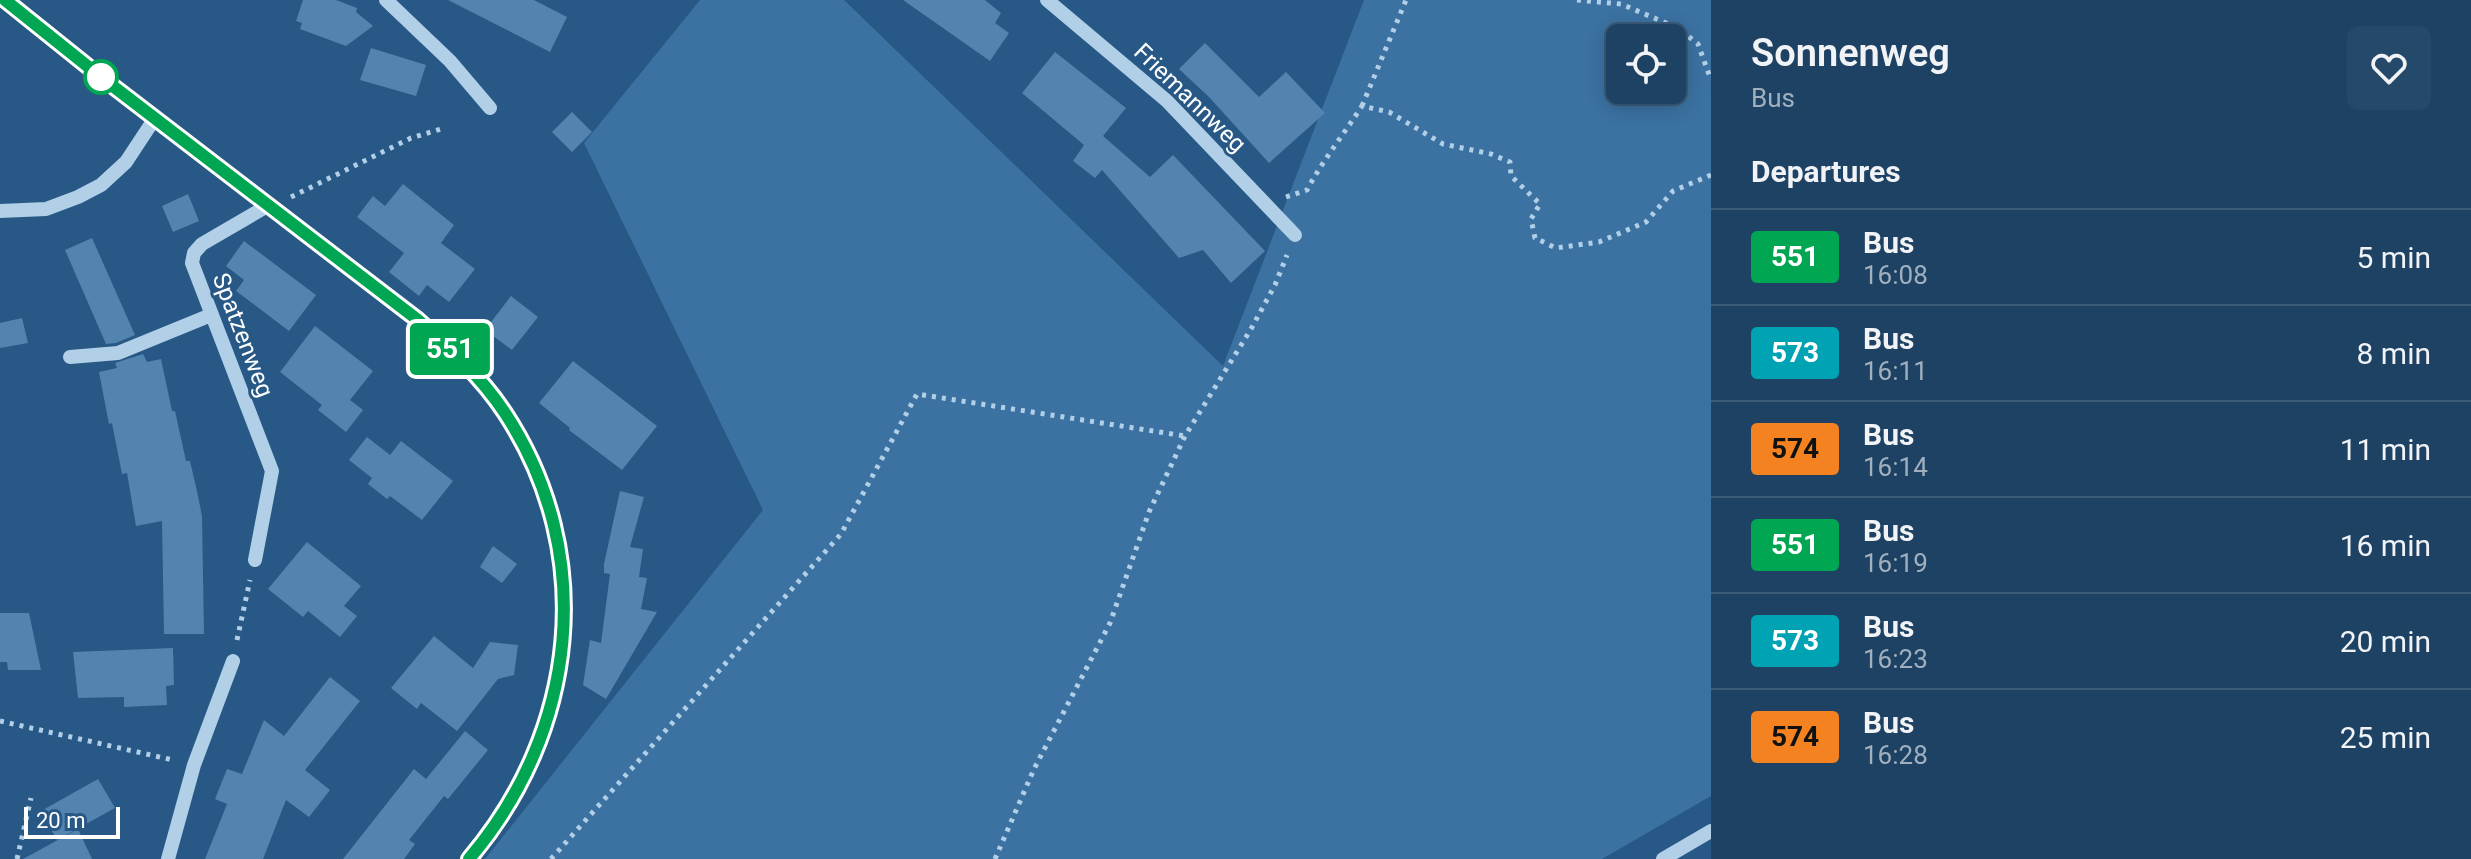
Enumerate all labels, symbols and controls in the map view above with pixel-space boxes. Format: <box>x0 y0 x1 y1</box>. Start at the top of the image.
map controls <box>1606 24 1686 104</box>
button: locate <box>1606 24 1686 104</box>
button: heart <box>2347 26 2431 110</box>
text: Sonnenweg <box>1751 31 1950 75</box>
street label: Friemannweg <box>1128 38 1252 158</box>
unlabelled marker <box>84 60 118 94</box>
text: Bus <box>1751 83 1795 113</box>
text: Departures <box>1751 154 1901 189</box>
text: Bus <box>1863 225 1914 260</box>
text: 551 <box>1771 240 1819 273</box>
text: 5 min <box>2357 240 2431 275</box>
text: 16:08 <box>1863 260 1928 290</box>
street label: Spatzenweg <box>207 269 279 401</box>
text: Bus <box>1863 321 1914 356</box>
line badge: 551 <box>404 323 496 375</box>
text: 551 <box>426 332 474 365</box>
text: 573 <box>1771 336 1819 369</box>
text: 8 min <box>2357 336 2431 371</box>
text: 16:11 <box>1863 356 1928 386</box>
text: Bus <box>1863 417 1914 452</box>
text: 574 <box>1771 432 1819 465</box>
text: 11 min <box>2340 432 2431 467</box>
text: 16:14 <box>1863 452 1928 482</box>
text: Bus <box>1863 513 1914 548</box>
text: 551 <box>1771 528 1819 561</box>
text: 16 min <box>2340 528 2431 563</box>
text: 16:19 <box>1863 548 1928 578</box>
text: Bus <box>1863 609 1914 644</box>
text: 573 <box>1771 624 1819 657</box>
text: 20 min <box>2340 624 2431 659</box>
text: 16:23 <box>1863 644 1928 674</box>
text: Bus <box>1863 705 1914 740</box>
text: 574 <box>1771 720 1819 753</box>
text: 25 min <box>2340 720 2431 755</box>
text: 16:28 <box>1863 740 1928 770</box>
scale bar <box>24 803 120 839</box>
text: 20 m <box>36 808 85 833</box>

